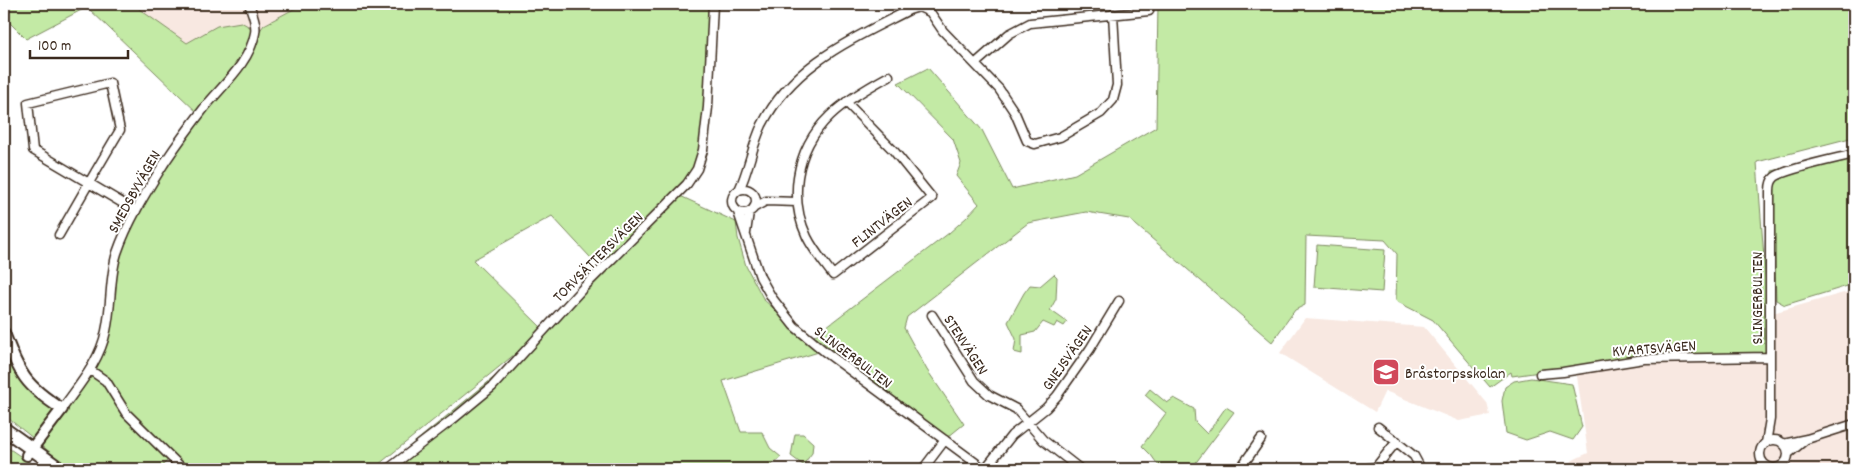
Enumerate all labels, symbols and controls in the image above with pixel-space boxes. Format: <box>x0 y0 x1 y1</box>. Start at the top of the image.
scale bar <box>30 28 128 60</box>
text: 100 m <box>38 36 71 58</box>
street label: SMEDSBYVÄGEN <box>103 146 168 238</box>
street label: FLINTVÄGEN <box>847 192 918 254</box>
street label: TORVSÄTTERSVÄGEN <box>548 207 650 309</box>
street label: SLINGERBULTEN <box>1747 251 1770 345</box>
street label: STENVÄGEN <box>937 311 993 380</box>
street label: SLINGERBULTEN <box>808 321 897 395</box>
street label: GNEJSVÄGEN <box>1037 321 1099 396</box>
street label: KVARTSVÄGEN <box>1611 335 1697 364</box>
school or university icon: Bråstorpsskolan <box>1371 357 1401 387</box>
place label: Bråstorpsskolan <box>1405 363 1505 386</box>

